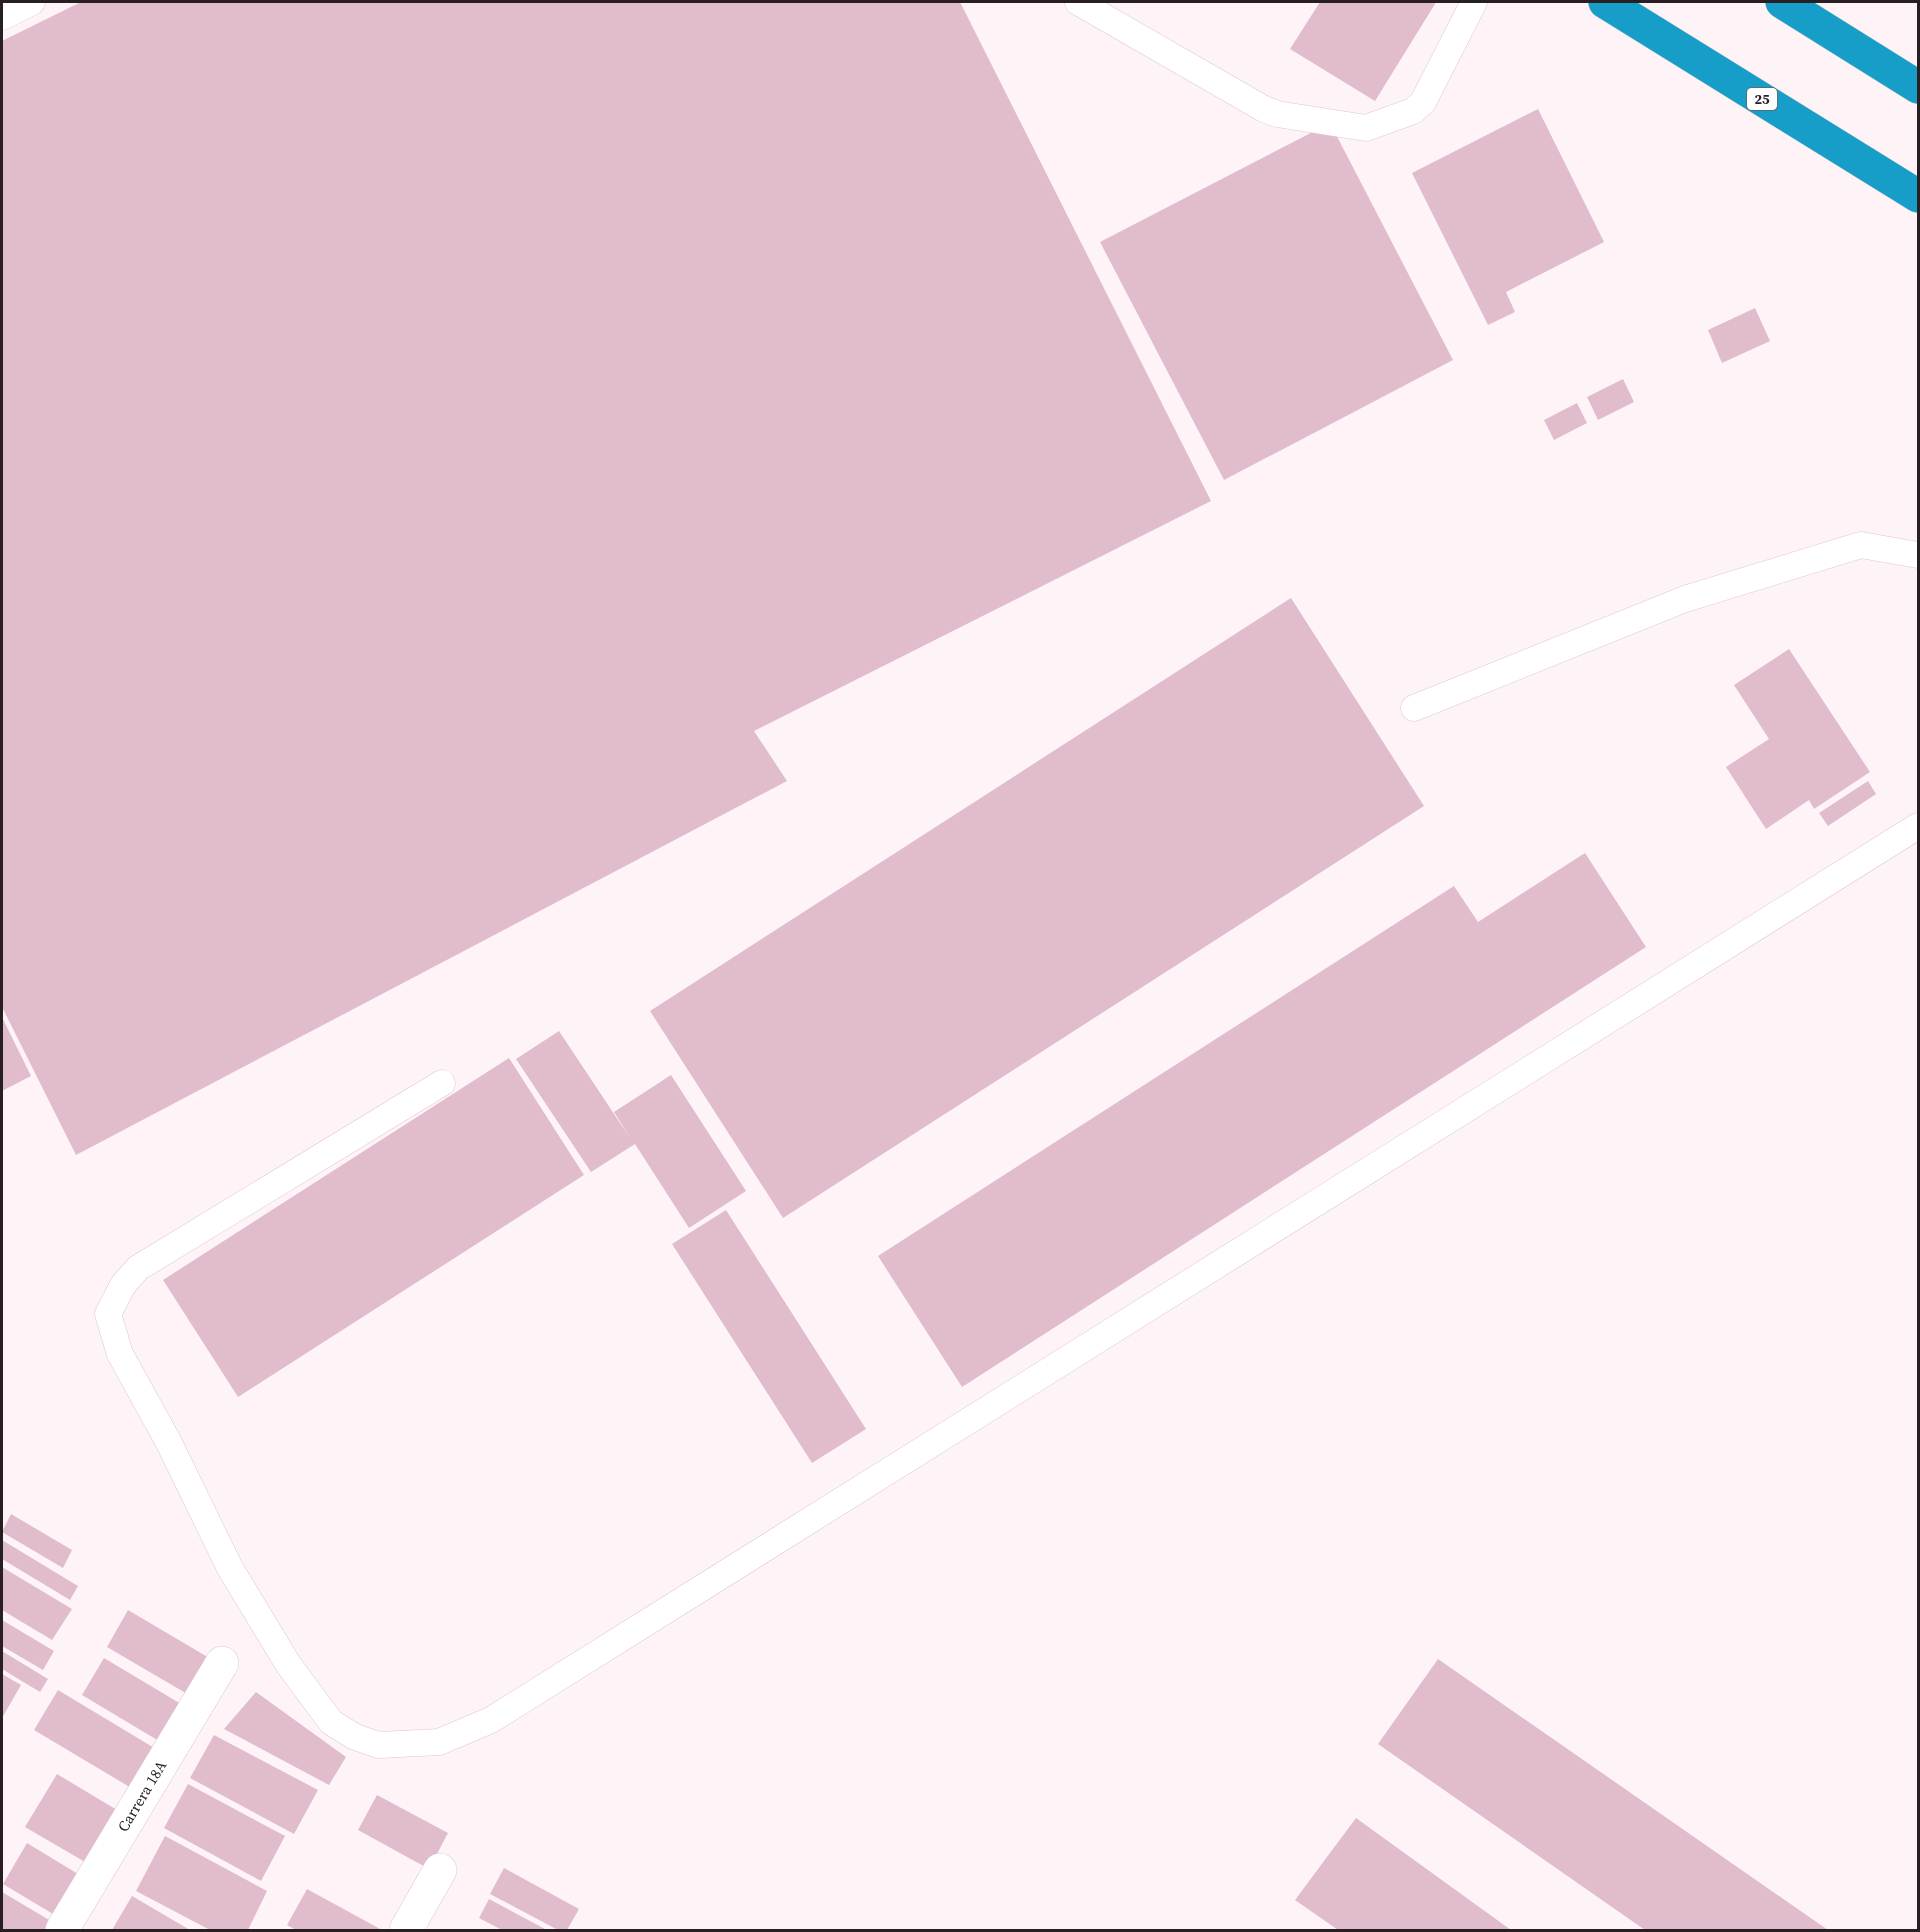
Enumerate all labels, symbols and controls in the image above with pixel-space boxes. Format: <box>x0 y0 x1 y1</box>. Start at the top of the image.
road number: 25 <box>1747 88 1777 110</box>
street label: Carrera 18A <box>112 1756 171 1835</box>

